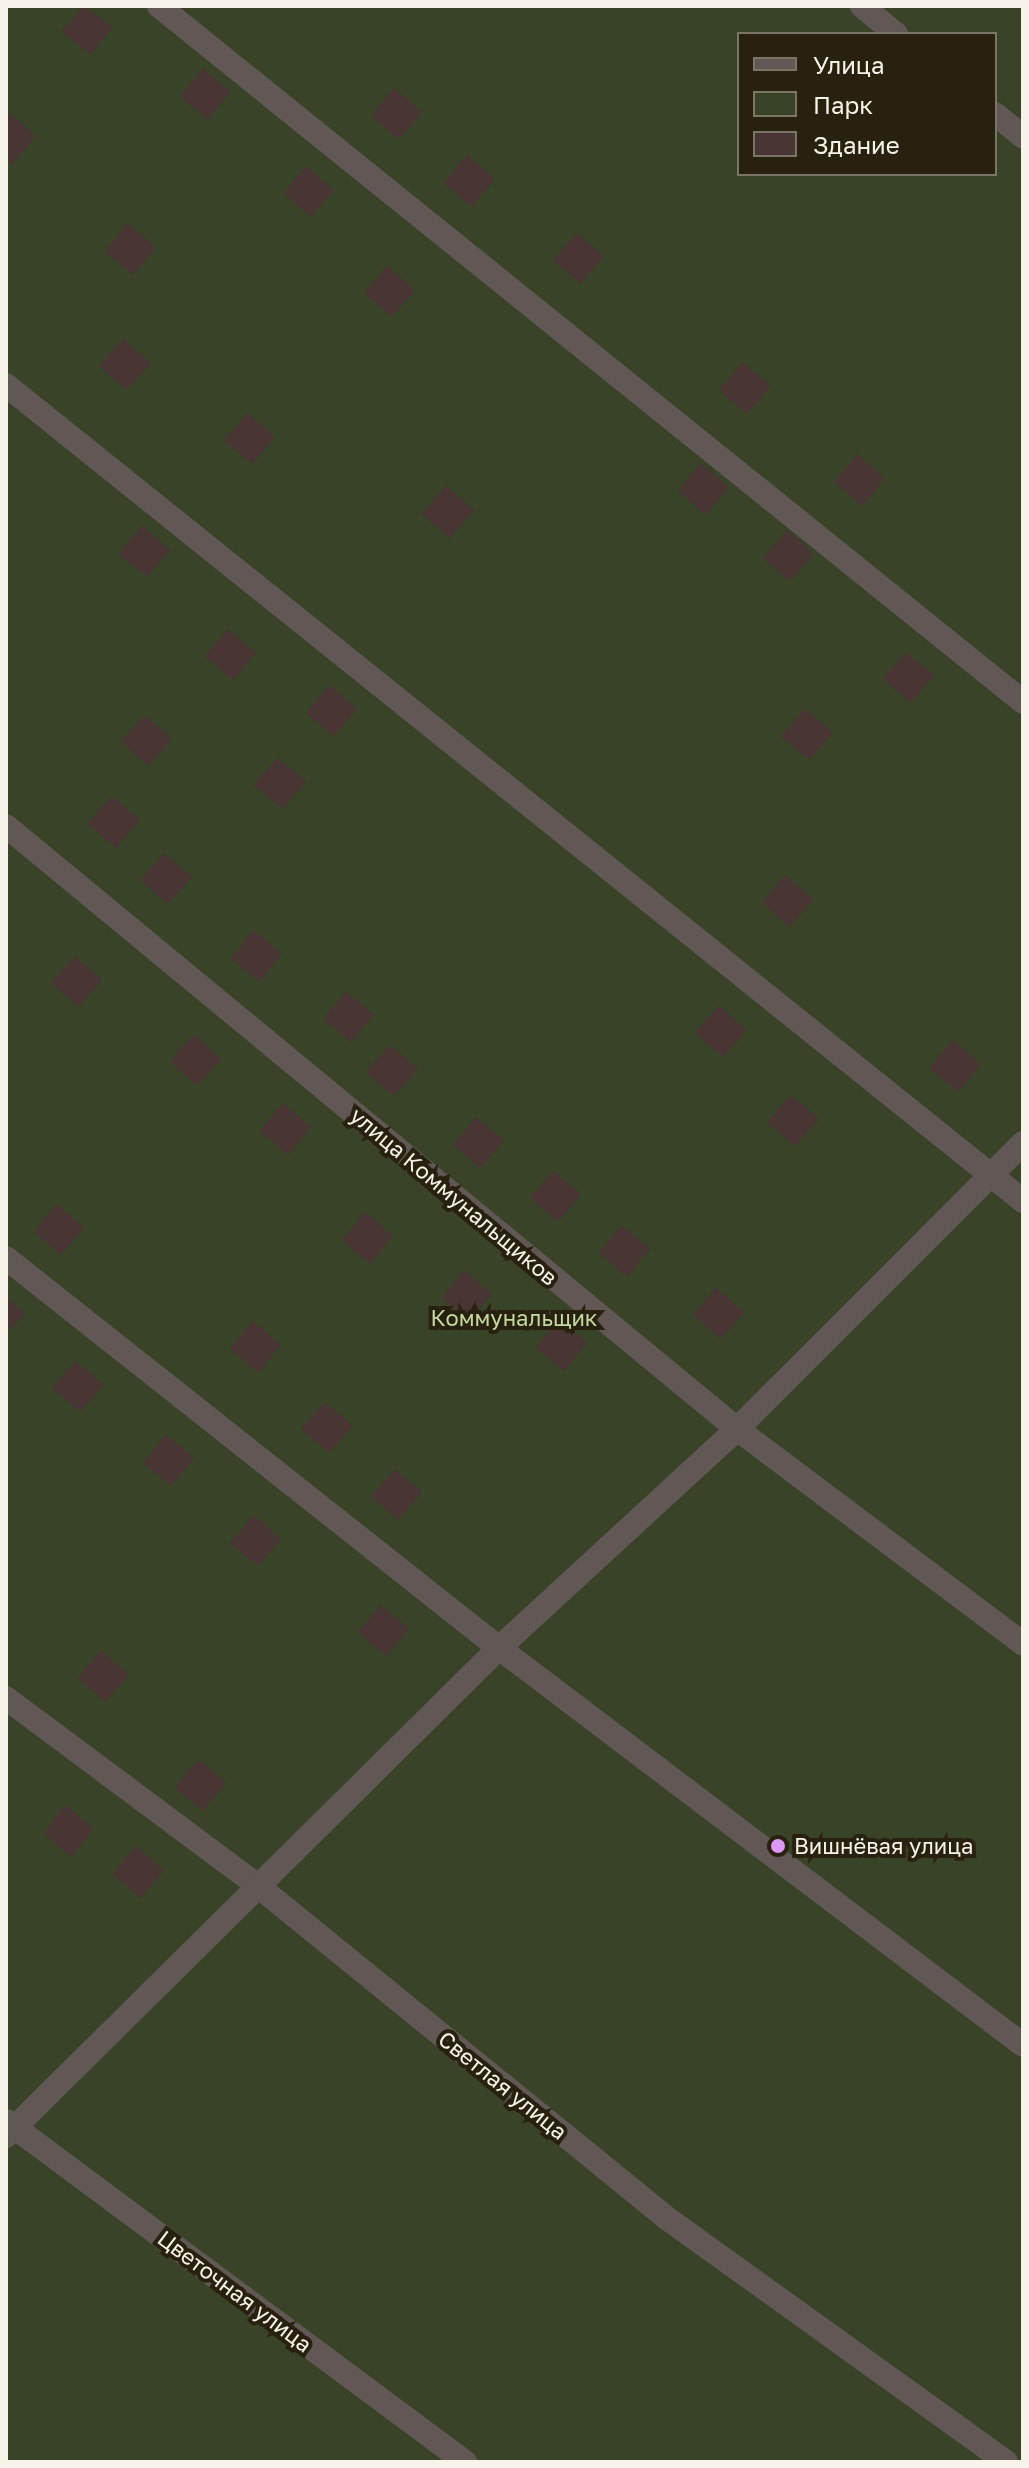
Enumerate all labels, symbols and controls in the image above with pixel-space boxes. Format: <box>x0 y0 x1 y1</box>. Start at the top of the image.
legend <box>737 32 997 176</box>
text: Улица <box>813 50 885 79</box>
text: Парк <box>813 90 873 119</box>
text: Здание <box>813 130 900 159</box>
street label: улица Коммунальщиков <box>345 1102 563 1290</box>
park label: Коммунальщик <box>431 1305 597 1331</box>
place label: Вишнёвая улица <box>794 1833 974 1859</box>
marker: Вишнёвая улица <box>769 1837 787 1855</box>
street label: Светлая улица <box>433 2025 573 2145</box>
street label: Цветочная улица <box>153 2224 317 2358</box>

